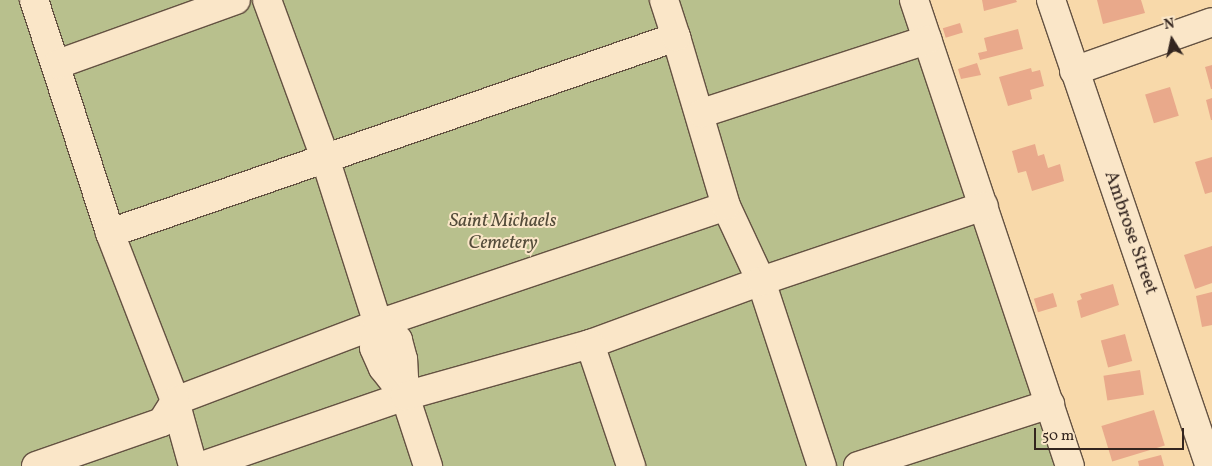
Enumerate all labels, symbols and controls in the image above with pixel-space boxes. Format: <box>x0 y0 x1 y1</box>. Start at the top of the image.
text: N <box>1163 14 1176 35</box>
north arrow <box>1147 15 1197 65</box>
street label: Ambrose Street <box>1098 168 1162 298</box>
park label: Saint Michaels Cemetery <box>449 211 557 255</box>
scale bar <box>1037 418 1187 450</box>
text: 50 m <box>1042 426 1074 447</box>

